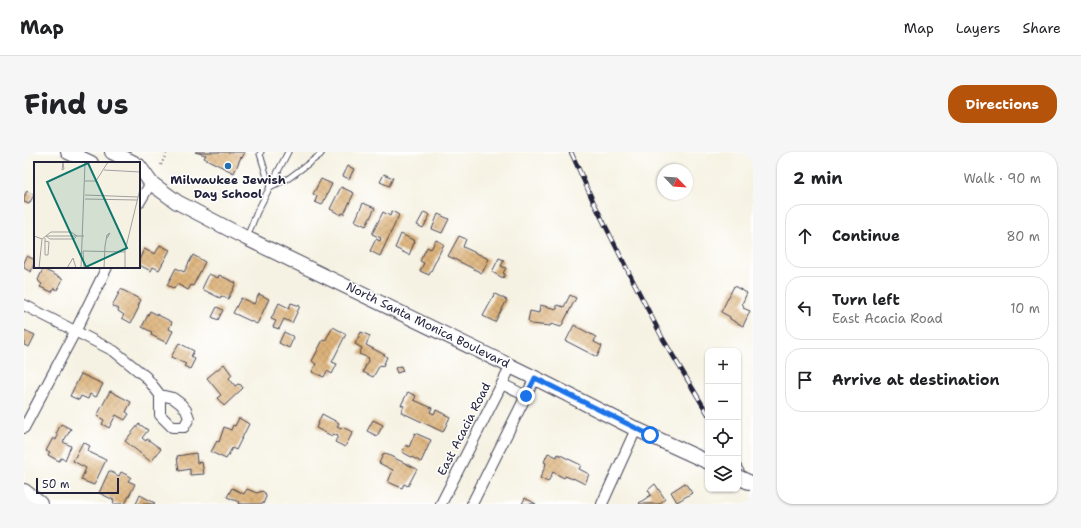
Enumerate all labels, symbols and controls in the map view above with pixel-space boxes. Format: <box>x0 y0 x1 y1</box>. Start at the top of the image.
text: Map <box>20 15 64 40</box>
text: Map <box>904 19 934 37</box>
text: Layers <box>956 19 1000 37</box>
text: Share <box>1022 19 1061 37</box>
text: Find us <box>24 85 129 123</box>
button: Directions <box>948 85 1057 123</box>
marker: Milwaukee Jewish Day School <box>223 161 233 171</box>
inset map <box>34 162 140 268</box>
north arrow <box>657 164 693 200</box>
text: 2 min <box>793 167 843 189</box>
text: Walk · 90 m <box>963 170 1041 187</box>
place label: Milwaukee Jewish Day School <box>170 172 286 202</box>
icon: ahead <box>794 225 816 247</box>
text: Continue <box>832 226 900 246</box>
text: 80 m <box>1006 228 1040 245</box>
street label: North Santa Monica Boulevard <box>344 278 513 372</box>
text: Turn left <box>832 290 900 310</box>
icon: left <box>794 297 816 319</box>
text: 10 m <box>1010 300 1040 317</box>
text: East Acacia Road <box>832 310 943 327</box>
map controls <box>705 348 741 492</box>
button: + <box>705 348 741 384</box>
icon: arrive <box>794 369 816 391</box>
text: Arrive at destination <box>832 370 1000 390</box>
street label: East Acacia Road <box>434 379 495 478</box>
button: − <box>705 384 741 420</box>
route end <box>517 387 535 405</box>
button: locate <box>705 420 741 456</box>
route start <box>641 426 659 444</box>
button: layers <box>705 456 741 492</box>
scale bar <box>36 476 119 495</box>
text: 50 m <box>42 477 70 492</box>

